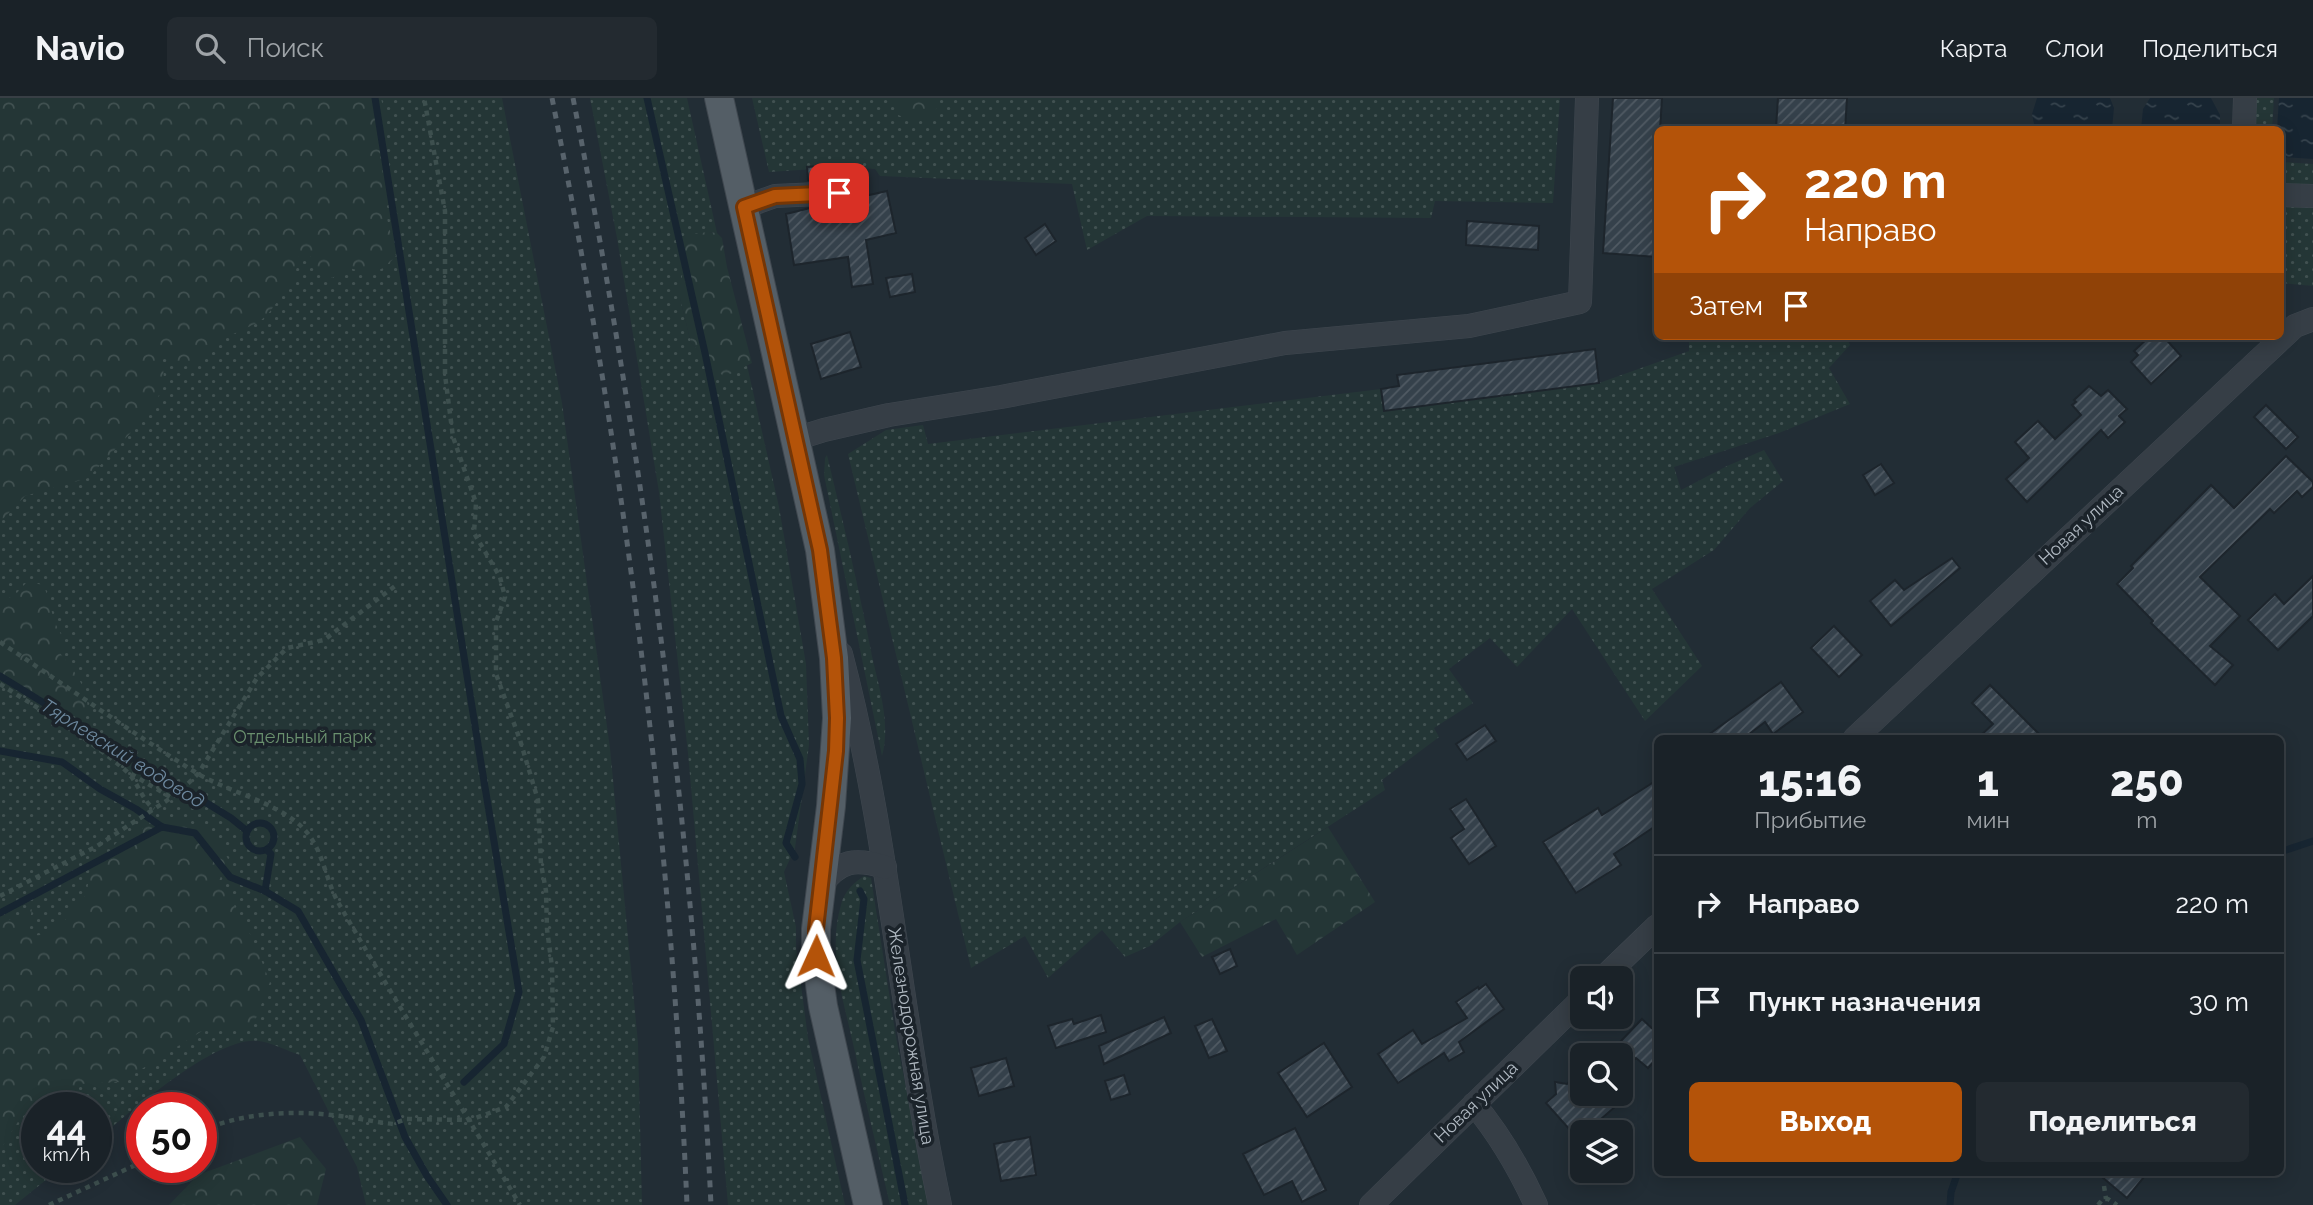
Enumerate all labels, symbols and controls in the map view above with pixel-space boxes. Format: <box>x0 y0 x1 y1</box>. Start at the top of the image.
search box <box>167 17 657 80</box>
text: Navio <box>35 29 125 68</box>
icon: search <box>191 29 229 67</box>
text: Поиск <box>247 33 324 63</box>
text: Карта <box>1940 34 2007 63</box>
text: Слои <box>2045 34 2104 63</box>
text: Поделиться <box>2142 34 2278 63</box>
text: 220 m <box>1804 152 1947 209</box>
icon: right <box>1689 154 1780 245</box>
pin <box>809 163 869 223</box>
icon: arrive <box>820 174 858 212</box>
text: Направо <box>1804 211 1936 248</box>
icon: arrive <box>1777 287 1815 325</box>
text: Затем <box>1689 291 1763 321</box>
street label: Новая улица <box>2034 480 2127 569</box>
water label: Тярлевский водовод <box>37 694 209 812</box>
park label: Отдельный парк <box>233 726 373 747</box>
text: 15:16 <box>1758 757 1862 806</box>
text: 1 <box>1977 757 1999 806</box>
text: 250 <box>2110 757 2184 806</box>
text: Прибытие <box>1754 806 1866 833</box>
text: мин <box>1967 806 2010 833</box>
text: m <box>2136 806 2157 833</box>
icon: right <box>1689 885 1727 923</box>
text: Направо <box>1748 889 1859 919</box>
text: 220 m <box>2175 889 2249 919</box>
position arrow <box>779 919 853 993</box>
street label: Железнодорожная улица <box>884 926 939 1146</box>
map controls <box>1570 966 1633 1183</box>
button: sound <box>1570 966 1633 1029</box>
icon: arrive <box>1689 983 1727 1021</box>
text: Пункт назначения <box>1748 987 1981 1017</box>
text: 30 m <box>2189 987 2249 1017</box>
button: search <box>1570 1043 1633 1106</box>
street label: Новая улица <box>1430 1057 1522 1147</box>
button: Выход <box>1689 1082 1962 1162</box>
button: Поделиться <box>1976 1082 2249 1162</box>
speed limit sign: 50 <box>126 1092 217 1183</box>
text: 44 <box>47 1108 86 1149</box>
button: layers <box>1570 1120 1633 1183</box>
text: km/h <box>43 1144 90 1165</box>

